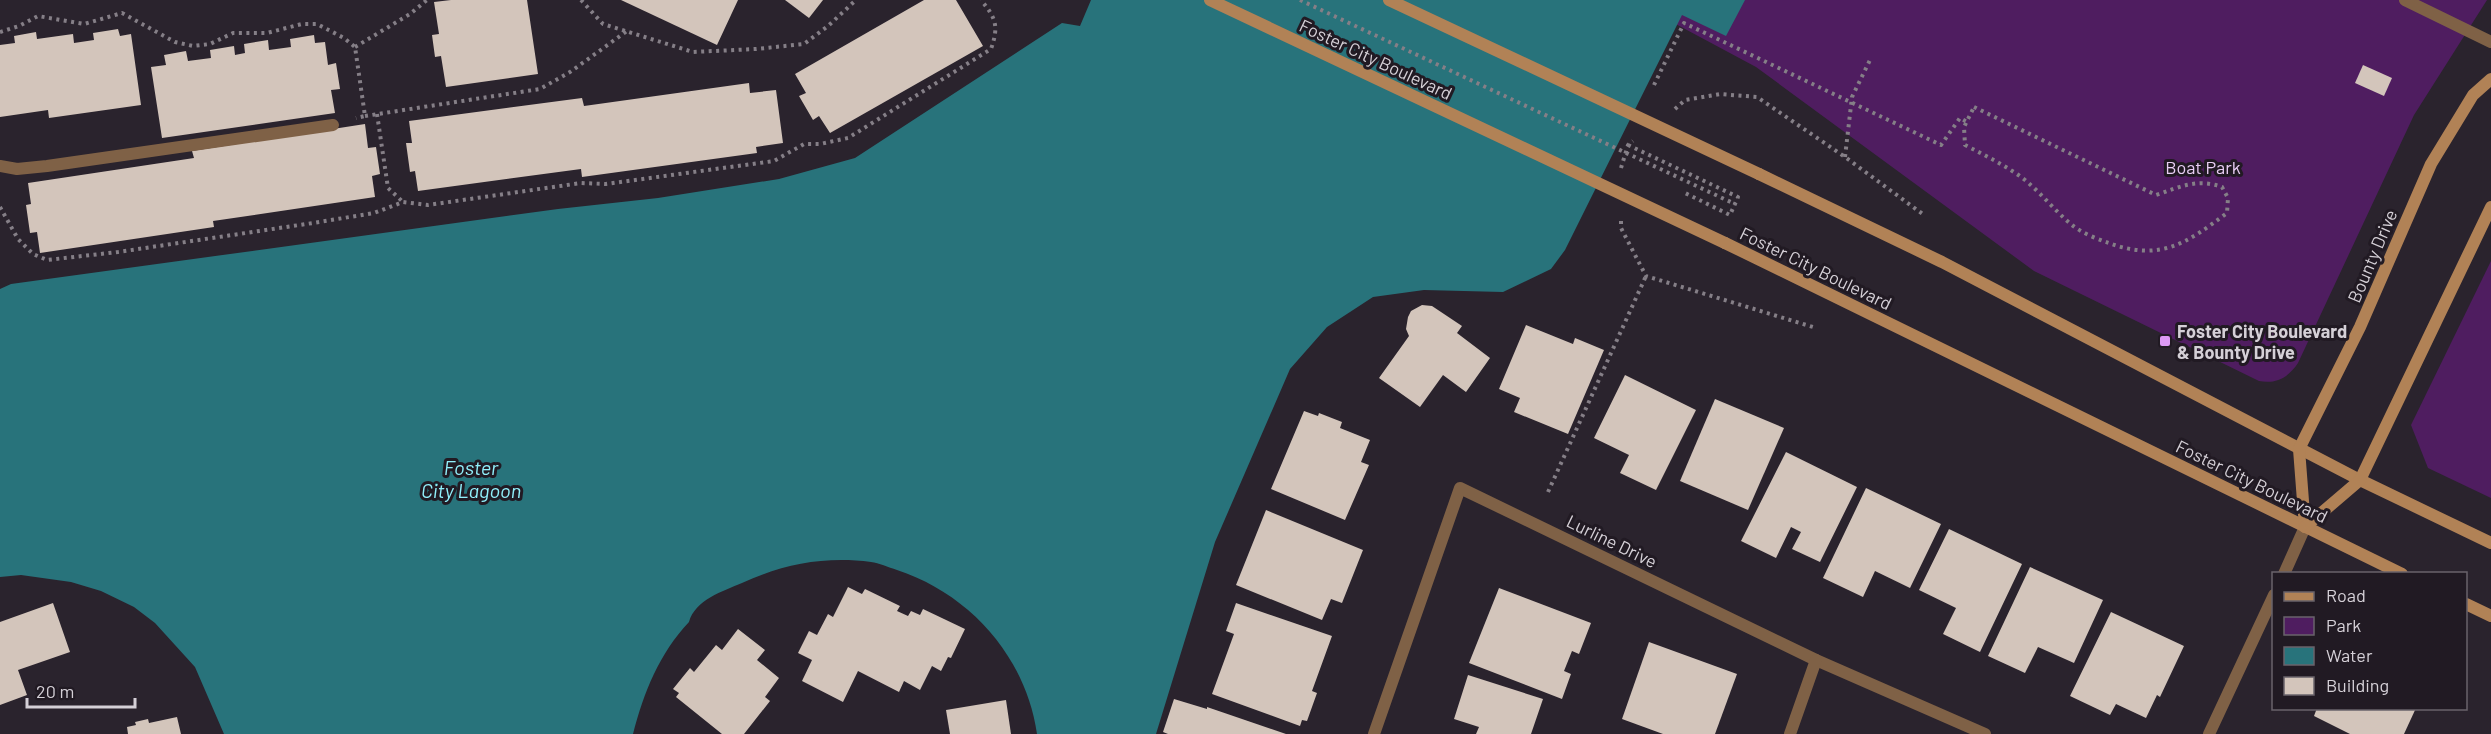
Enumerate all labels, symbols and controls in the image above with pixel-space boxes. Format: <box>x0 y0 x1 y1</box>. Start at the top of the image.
street label: Foster City Boulevard <box>1296 14 1456 104</box>
park label: Boat Park <box>2165 156 2241 178</box>
street label: Bounty Drive <box>2343 206 2401 306</box>
street label: Foster City Boulevard <box>1737 222 1895 314</box>
place label: Foster City Boulevard & Bounty Drive <box>2177 320 2347 363</box>
marker: Foster City Boulevard & Bounty Drive <box>2158 334 2172 348</box>
street label: Foster City Boulevard <box>2173 435 2331 527</box>
water label: Foster City Lagoon <box>421 455 521 502</box>
street label: Lurline Drive <box>1563 510 1661 572</box>
legend <box>2272 572 2467 710</box>
text: Road <box>2326 584 2366 606</box>
text: Park <box>2326 614 2361 636</box>
text: Water <box>2326 644 2373 666</box>
scale bar <box>27 671 135 709</box>
text: Building <box>2326 674 2389 696</box>
text: 20 m <box>36 680 74 702</box>

